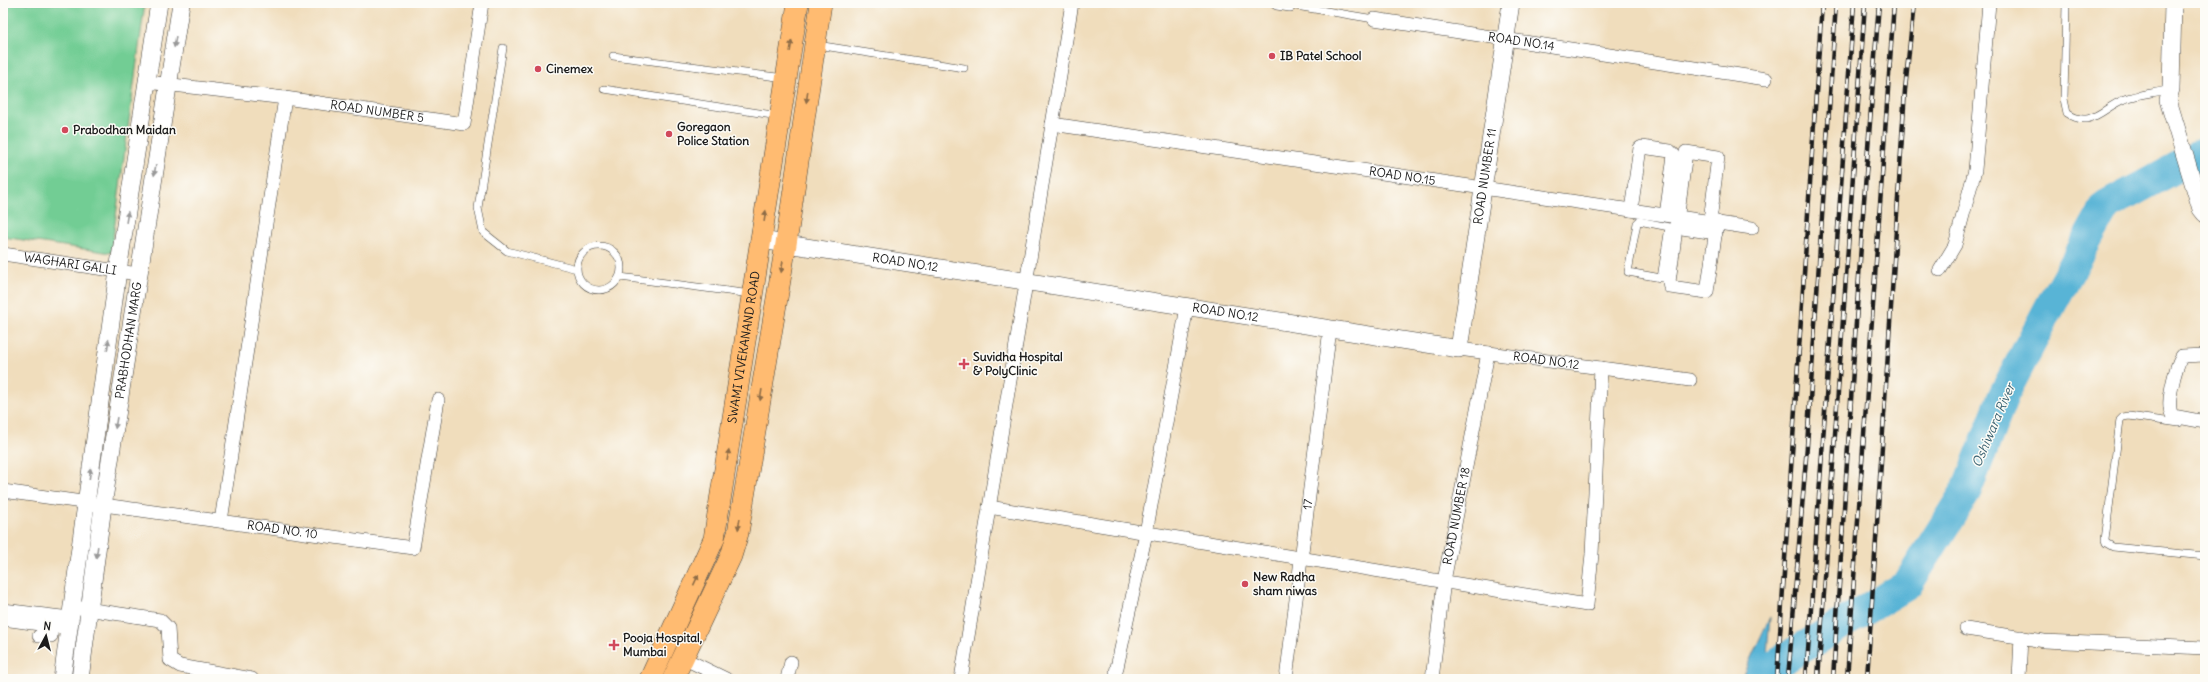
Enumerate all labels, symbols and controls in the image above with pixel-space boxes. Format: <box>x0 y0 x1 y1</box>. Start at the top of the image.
street label: ROAD NO.14 <box>1487 29 1556 54</box>
one-way arrow <box>172 35 178 48</box>
one-way arrow <box>788 40 794 52</box>
place label: IB Patel School <box>1280 48 1362 63</box>
marker: IB Patel School <box>1267 51 1277 61</box>
place label: Cinemex <box>546 61 593 76</box>
marker: Cinemex <box>533 64 543 74</box>
one-way arrow <box>804 91 810 103</box>
street label: ROAD NUMBER 5 <box>329 97 425 125</box>
place label: Goregaon Police Station <box>677 119 749 148</box>
place label: Prabodhan Maidan <box>73 122 176 137</box>
marker: Prabodhan Maidan <box>60 125 70 135</box>
street label: ROAD NUMBER 11 <box>1470 127 1499 225</box>
marker: Goregaon Police Station <box>664 129 674 139</box>
street label: ROAD NO.15 <box>1368 163 1437 188</box>
one-way arrow <box>152 164 158 176</box>
one-way arrow <box>124 210 130 223</box>
one-way arrow <box>762 210 768 222</box>
street label: WAGHARI GALLI <box>23 249 118 278</box>
street label: ROAD NO.12 <box>871 249 940 275</box>
one-way arrow <box>779 261 785 273</box>
street label: SWAMI VIVEKANAND ROAD <box>724 270 763 424</box>
street label: PRABHODHAN MARG <box>112 281 145 400</box>
street label: ROAD NO.12 <box>1191 299 1260 325</box>
one-way arrow <box>105 339 111 351</box>
street label: ROAD NO.12 <box>1512 348 1581 372</box>
place label: Suvidha Hospital & PolyClinic <box>973 349 1063 379</box>
marker: Suvidha Hospital & PolyClinic <box>958 358 970 370</box>
water label: Oshiwara River <box>1968 379 2019 470</box>
one-way arrow <box>758 389 764 401</box>
one-way arrow <box>113 417 119 429</box>
one-way arrow <box>725 449 731 461</box>
street label: ROAD NUMBER 18 <box>1439 466 1473 566</box>
one-way arrow <box>87 468 93 480</box>
street label: 17 <box>1299 498 1316 511</box>
street label: ROAD NO. 10 <box>246 517 319 542</box>
one-way arrow <box>736 518 742 530</box>
one-way arrow <box>94 546 100 558</box>
place label: New Radha sham niwas <box>1253 569 1318 598</box>
one-way arrow <box>693 574 699 586</box>
marker: New Radha sham niwas <box>1240 579 1250 589</box>
north arrow <box>26 616 66 656</box>
text: N <box>43 619 52 633</box>
place label: Pooja Hospital, Mumbai <box>623 630 703 659</box>
marker: Pooja Hospital, Mumbai <box>608 639 620 651</box>

